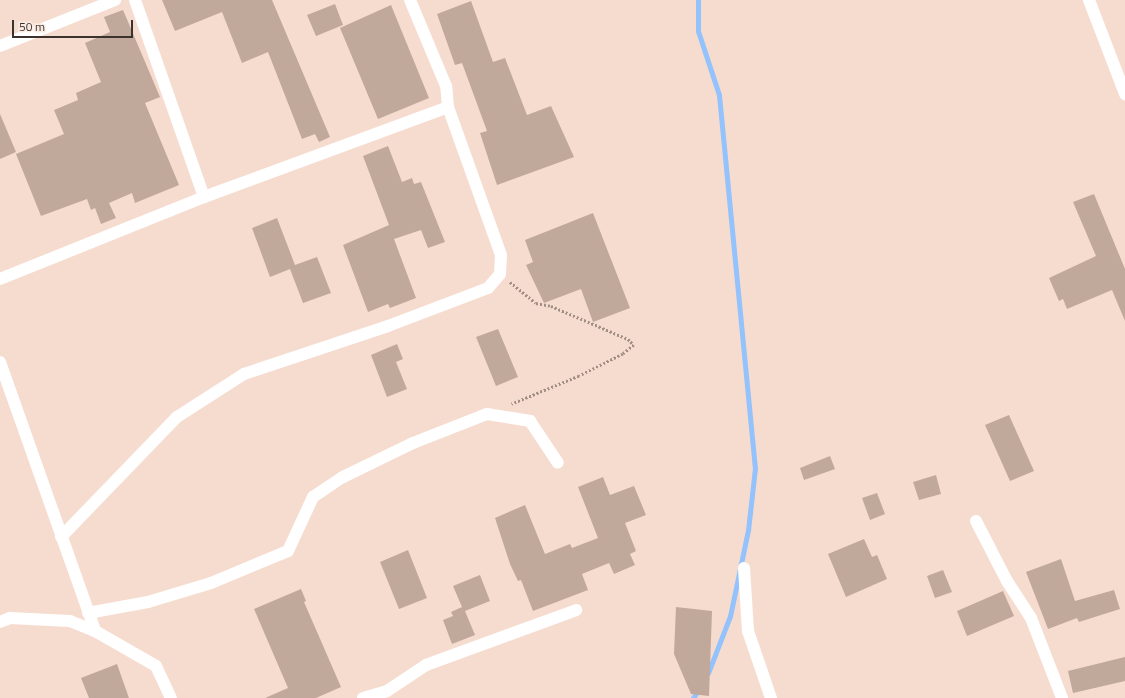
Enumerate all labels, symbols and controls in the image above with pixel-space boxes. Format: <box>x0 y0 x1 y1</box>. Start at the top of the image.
scale bar <box>14 12 135 38</box>
text: 50 m <box>19 17 45 36</box>

